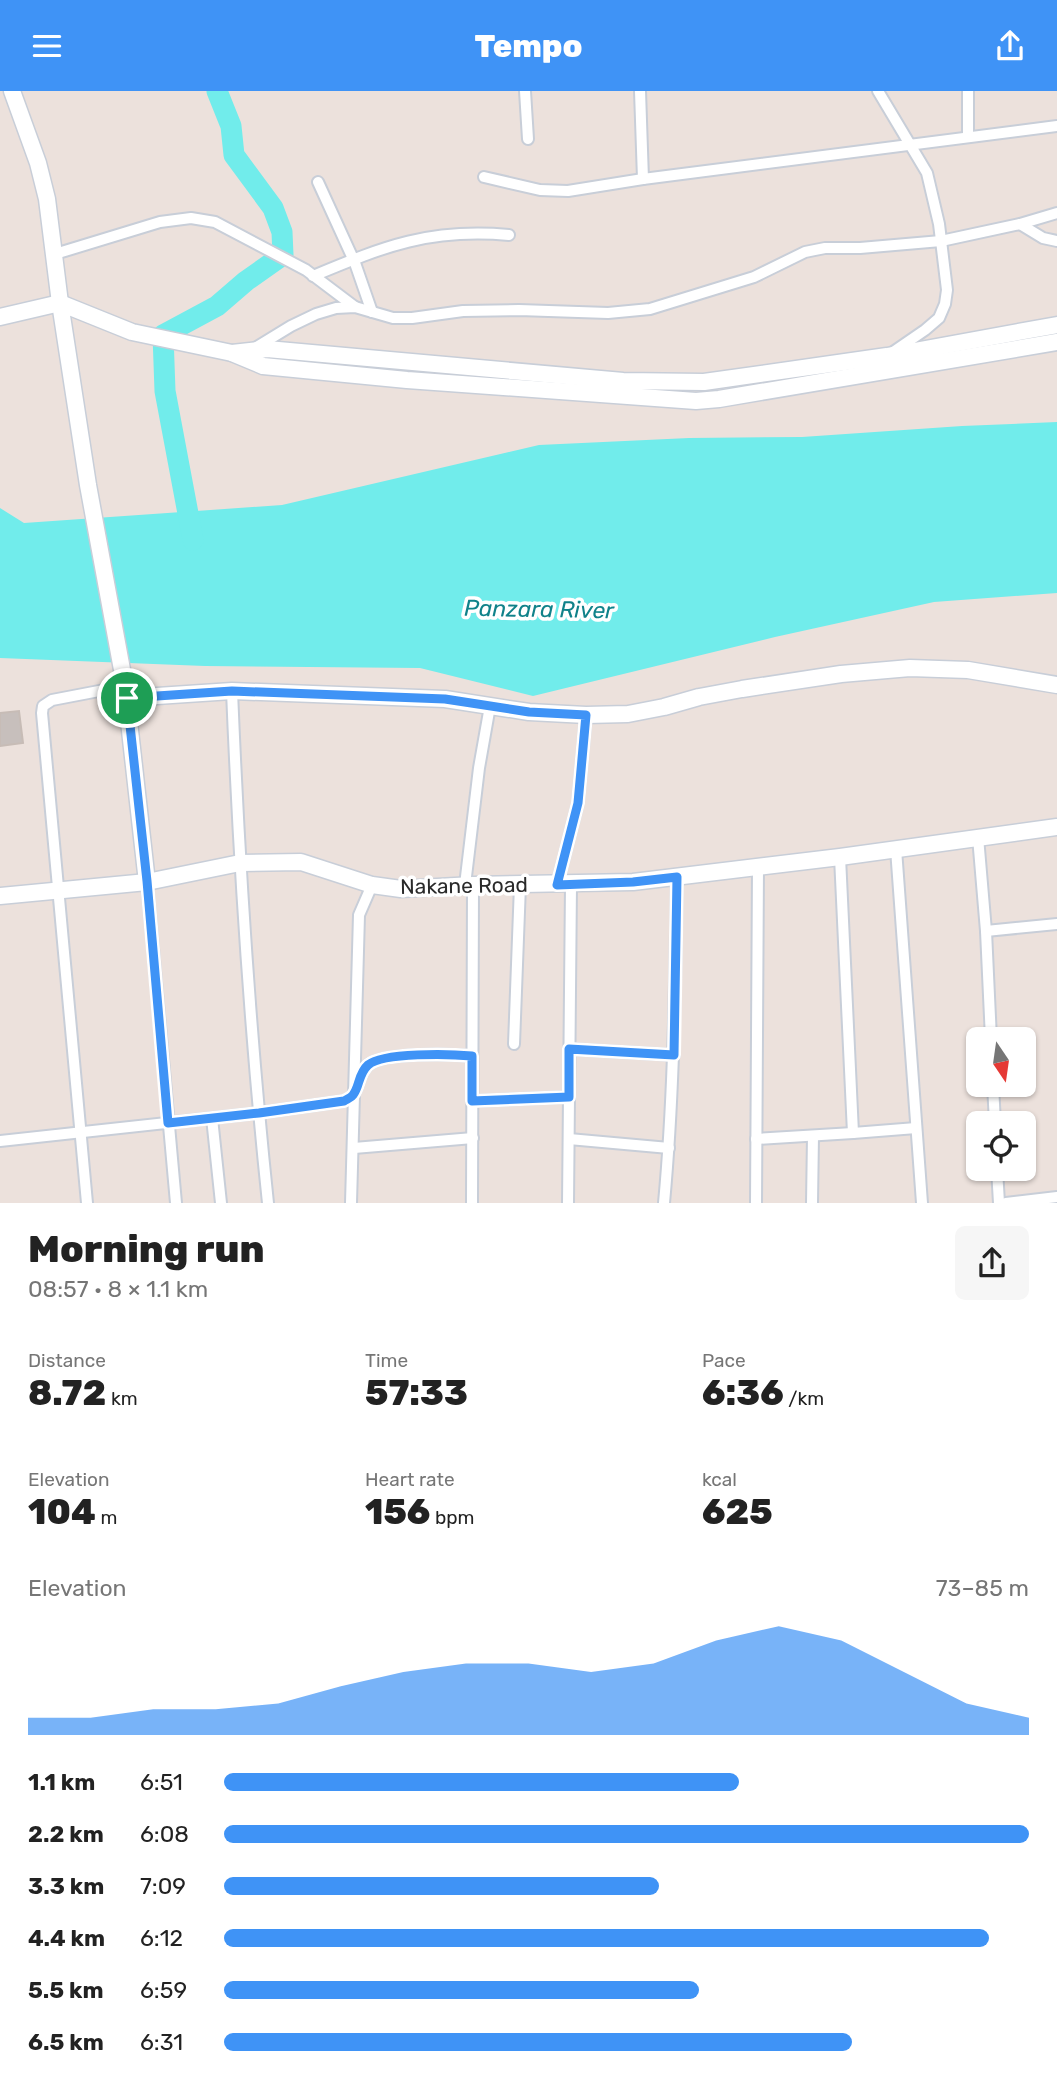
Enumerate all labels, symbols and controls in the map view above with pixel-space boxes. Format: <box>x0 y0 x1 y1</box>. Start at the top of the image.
icon: menu <box>28 27 66 65</box>
text: Tempo <box>475 27 583 65</box>
icon: share <box>991 27 1029 65</box>
water label: Panzara River <box>464 594 615 624</box>
pin <box>97 668 157 728</box>
icon: arrive <box>108 679 146 717</box>
street label: Nakane Road <box>400 872 528 899</box>
north arrow <box>966 1027 1036 1097</box>
map controls <box>966 1027 1036 1181</box>
button: locate <box>966 1111 1036 1181</box>
text: Morning run <box>28 1226 265 1272</box>
button: share <box>955 1226 1029 1300</box>
text: 08:57 · 8 × 1.1 km <box>28 1275 208 1303</box>
text: Distance <box>28 1349 106 1372</box>
text: Time <box>365 1349 408 1372</box>
text: Pace <box>702 1349 746 1372</box>
text: 8.72 <box>28 1372 106 1414</box>
text: 57:33 <box>365 1372 468 1414</box>
text: 6:36 <box>702 1372 784 1414</box>
text: km <box>106 1387 138 1410</box>
text: /km <box>784 1387 824 1410</box>
text: Elevation <box>28 1468 109 1491</box>
text: Heart rate <box>365 1468 455 1491</box>
text: kcal <box>702 1468 737 1491</box>
text: 104 <box>28 1491 96 1533</box>
text: 156 <box>365 1491 430 1533</box>
text: 625 <box>702 1491 773 1533</box>
text: m <box>96 1506 117 1529</box>
text: bpm <box>430 1506 475 1529</box>
text: Elevation <box>28 1574 127 1602</box>
text: 73–85 m <box>936 1574 1029 1602</box>
text: 1.1 km <box>28 1768 95 1796</box>
text: 6:51 <box>140 1768 183 1796</box>
text: 2.2 km <box>28 1820 104 1848</box>
text: 6:08 <box>140 1820 189 1848</box>
text: 3.3 km <box>28 1872 104 1900</box>
text: 7:09 <box>140 1872 186 1900</box>
text: 4.4 km <box>28 1924 105 1952</box>
text: 6:12 <box>140 1924 183 1952</box>
text: 5.5 km <box>28 1976 104 2004</box>
text: 6:59 <box>140 1976 187 2004</box>
text: 6.5 km <box>28 2028 104 2056</box>
text: 6:31 <box>140 2028 183 2056</box>

